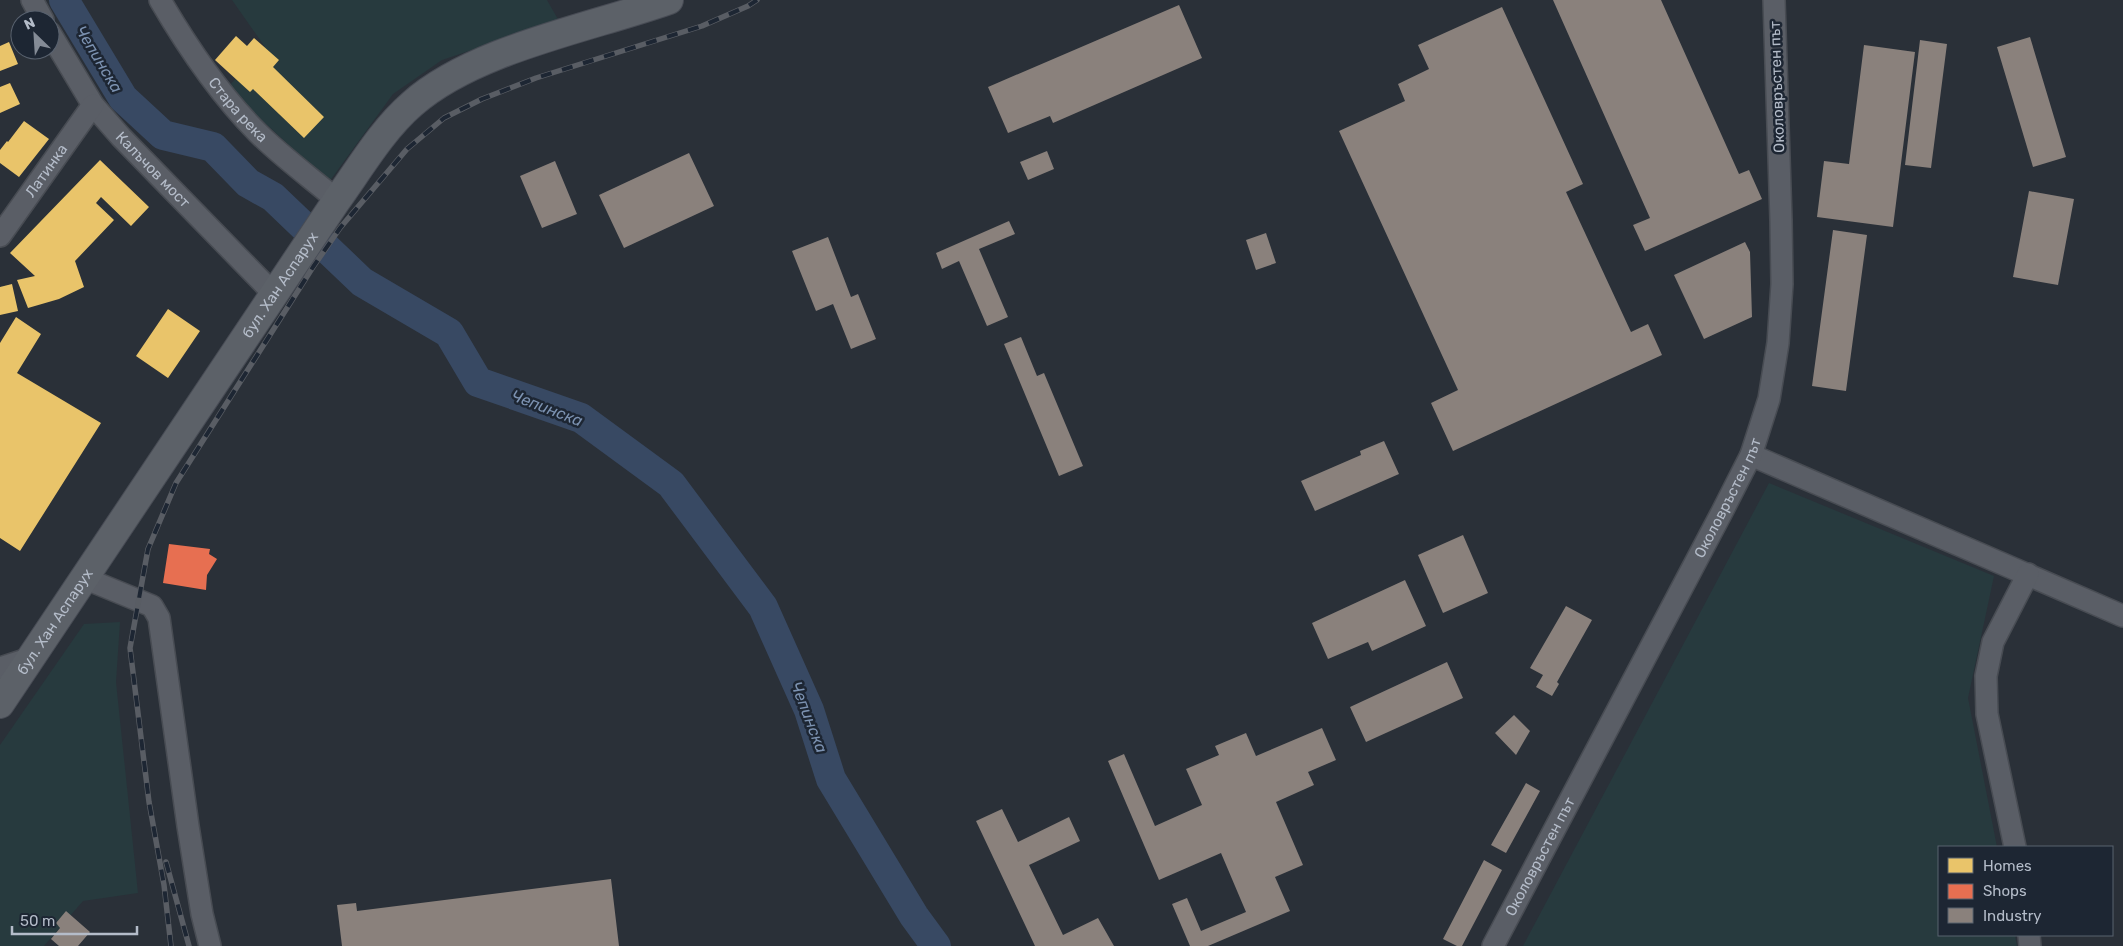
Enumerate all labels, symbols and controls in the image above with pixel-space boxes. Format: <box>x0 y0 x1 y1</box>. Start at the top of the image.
north arrow <box>10 10 60 60</box>
text: N <box>22 14 38 34</box>
street label: Околовръстен път <box>1766 20 1788 153</box>
water label: Чепинска <box>72 22 126 96</box>
street label: Стара река <box>205 74 271 146</box>
street label: Калъчов мост <box>112 128 194 212</box>
street label: Латинка <box>21 141 71 201</box>
street label: бул. Хан Аспарух <box>238 229 322 341</box>
water label: Чепинска <box>509 386 585 430</box>
street label: Околовръстен път <box>1690 435 1765 561</box>
street label: бул. Хан Аспарух <box>13 565 97 678</box>
water label: Чепинска <box>787 679 831 755</box>
street label: Околовръстен път <box>1501 794 1579 919</box>
legend <box>1938 846 2113 936</box>
text: Homes <box>1983 857 2032 875</box>
text: Shops <box>1983 882 2027 900</box>
scale bar <box>12 904 138 936</box>
text: Industry <box>1983 907 2042 925</box>
text: 50 m <box>20 912 55 930</box>

